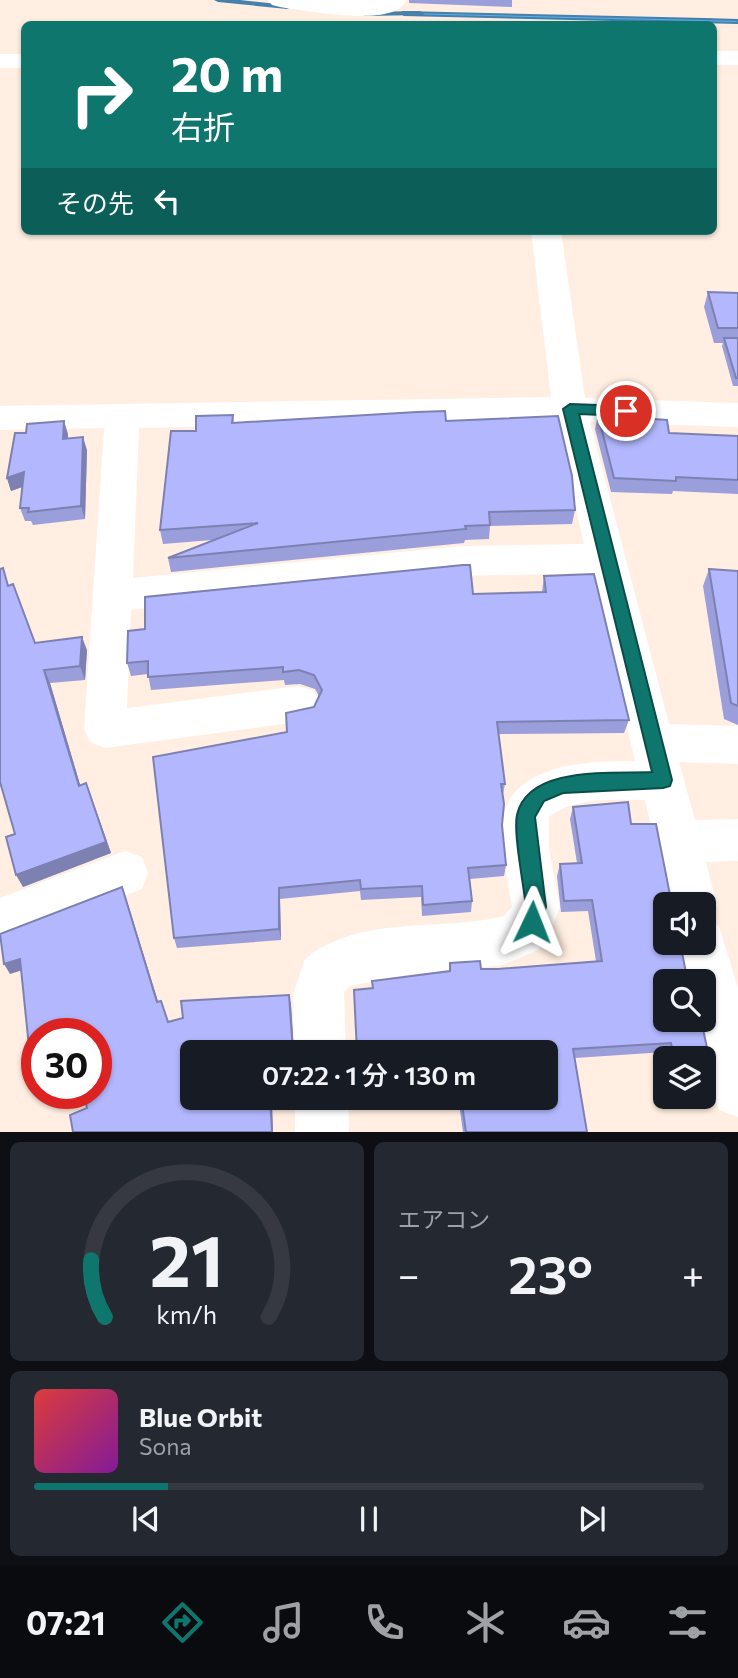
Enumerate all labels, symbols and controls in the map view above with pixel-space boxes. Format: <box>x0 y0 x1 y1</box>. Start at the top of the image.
text: 20 m <box>171 42 283 102</box>
icon: right <box>56 49 147 140</box>
text: 右折 <box>171 106 235 146</box>
icon: left <box>148 182 186 220</box>
text: その先 <box>56 187 134 218</box>
pin <box>596 381 656 441</box>
icon: arrive <box>607 392 645 430</box>
position arrow <box>495 885 569 959</box>
map controls <box>653 892 716 1109</box>
button: sound <box>653 892 716 955</box>
button: search <box>653 969 716 1032</box>
speed limit sign: 30 <box>21 1018 112 1109</box>
button: layers <box>653 1046 716 1109</box>
text: 07:22 · 1 分 · 130 m <box>262 1059 476 1090</box>
text: エアコン <box>398 1205 490 1233</box>
text: 21 <box>150 1214 224 1303</box>
text: 23° <box>508 1241 593 1305</box>
text: − <box>398 1250 420 1297</box>
text: + <box>682 1250 704 1297</box>
text: km/h <box>157 1299 217 1329</box>
text: Blue Orbit <box>139 1401 262 1432</box>
text: Sona <box>139 1432 191 1460</box>
icon: previous <box>127 1500 165 1538</box>
icon: pause <box>350 1500 388 1538</box>
icon: next <box>573 1500 611 1538</box>
icon: directions <box>158 1598 207 1647</box>
icon: music <box>259 1598 308 1647</box>
icon: phone <box>360 1598 409 1647</box>
icon: climate <box>461 1598 510 1647</box>
icon: car <box>562 1598 611 1647</box>
icon: filters <box>663 1598 712 1647</box>
text: 07:21 <box>26 1602 106 1642</box>

